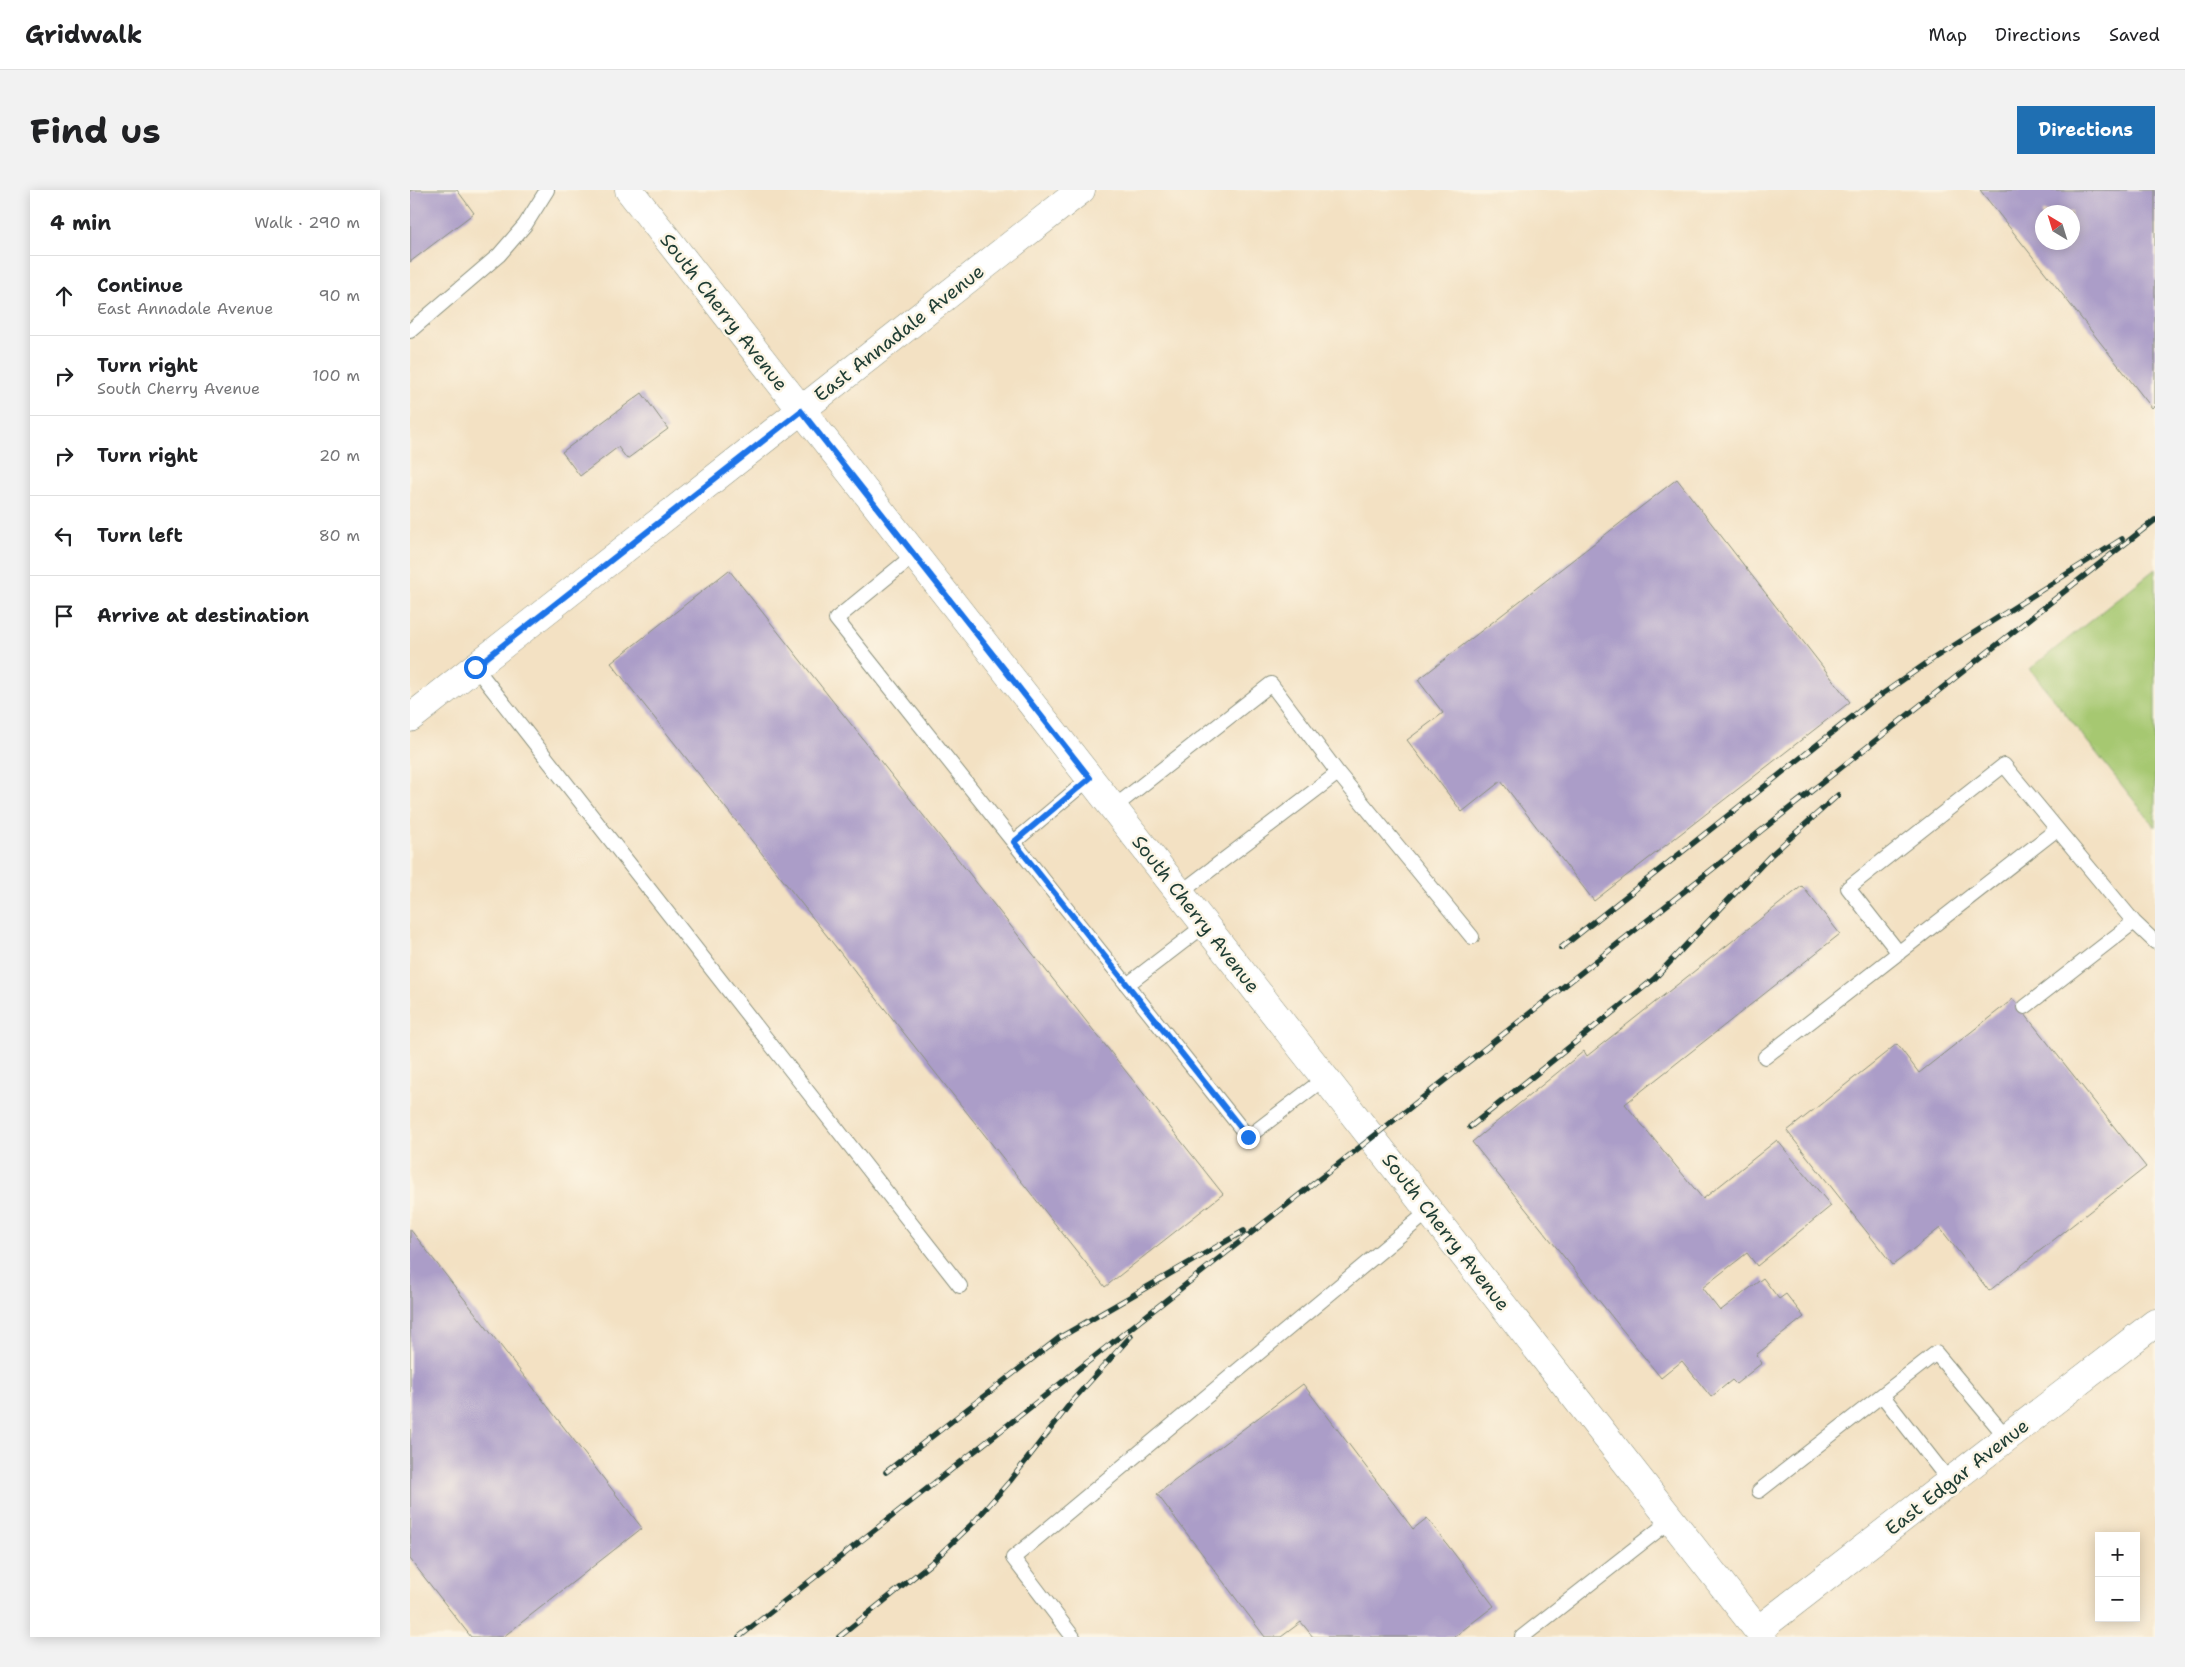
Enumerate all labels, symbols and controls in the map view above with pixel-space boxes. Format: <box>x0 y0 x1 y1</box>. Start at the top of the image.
text: Gridwalk <box>25 19 142 51</box>
text: Map <box>1929 23 1967 47</box>
text: Directions <box>1995 23 2081 47</box>
text: Saved <box>2109 23 2160 47</box>
button: Directions <box>2017 106 2155 154</box>
text: Find us <box>30 107 161 154</box>
north arrow <box>2035 205 2080 250</box>
text: 4 min <box>50 209 111 237</box>
text: Walk · 290 m <box>254 212 360 233</box>
street label: South Cherry Avenue <box>655 228 793 396</box>
street label: East Annadale Avenue <box>809 259 989 407</box>
text: Continue <box>97 273 183 298</box>
icon: ahead <box>50 282 78 310</box>
text: 90 m <box>319 285 360 306</box>
text: East Annadale Avenue <box>97 298 273 319</box>
text: Turn right <box>97 353 198 378</box>
icon: right <box>50 362 78 390</box>
text: 100 m <box>312 365 360 386</box>
text: South Cherry Avenue <box>97 378 260 399</box>
icon: right <box>50 442 78 470</box>
text: Turn right <box>97 443 198 468</box>
text: 20 m <box>319 445 360 466</box>
icon: left <box>50 522 78 550</box>
text: Turn left <box>97 523 183 548</box>
text: 80 m <box>319 525 360 546</box>
icon: arrive <box>50 602 78 630</box>
text: Arrive at destination <box>97 603 309 628</box>
route start <box>464 656 487 679</box>
street label: South Cherry Avenue <box>1127 830 1265 998</box>
route end <box>1237 1126 1260 1149</box>
street label: South Cherry Avenue <box>1377 1148 1515 1316</box>
street label: East Edgar Avenue <box>1880 1413 2034 1541</box>
map controls <box>2095 1532 2140 1622</box>
button: + <box>2095 1532 2140 1577</box>
button: − <box>2095 1577 2140 1622</box>

